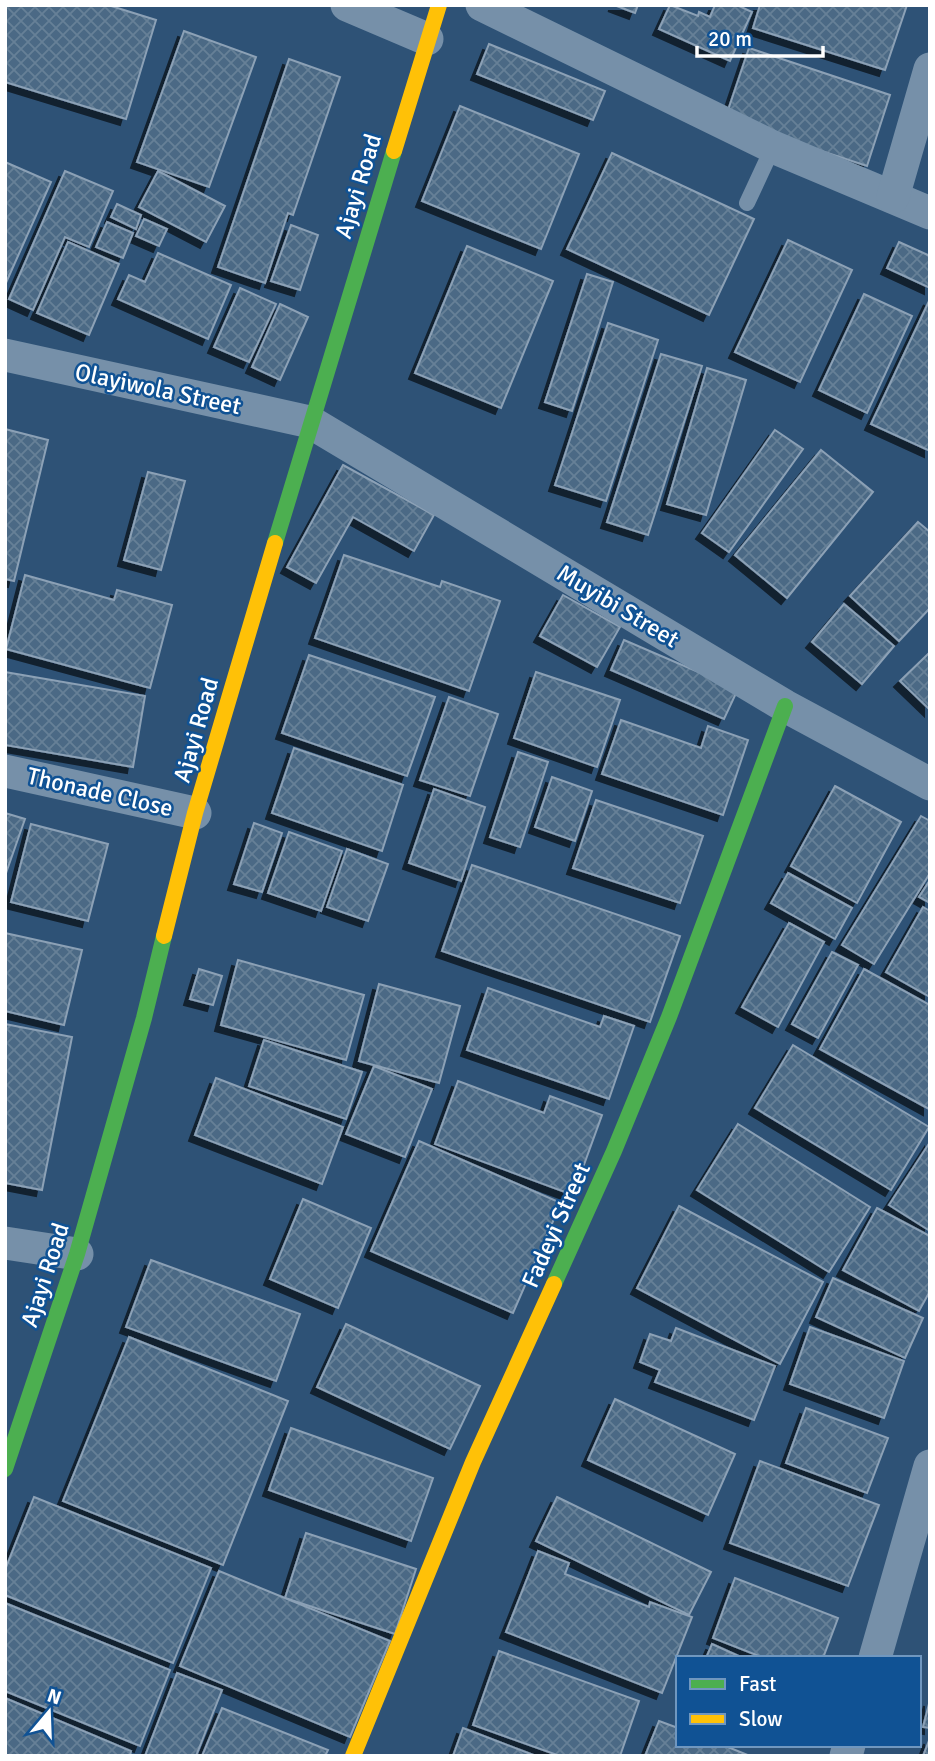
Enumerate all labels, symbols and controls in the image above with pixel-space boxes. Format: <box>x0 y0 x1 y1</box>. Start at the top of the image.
scale bar <box>697 14 823 58</box>
text: 20 m <box>708 26 752 52</box>
street label: Ajayi Road <box>328 130 388 242</box>
street label: Olayiwola Street <box>72 357 244 421</box>
street label: Muyibi Street <box>551 558 685 654</box>
street label: Ajayi Road <box>167 674 225 786</box>
street label: Thonade Close <box>24 761 176 823</box>
street label: Fadeyi Street <box>515 1158 597 1292</box>
street label: Ajayi Road <box>14 1219 76 1331</box>
legend <box>676 1656 921 1747</box>
text: Fast <box>739 1671 776 1697</box>
north arrow <box>14 1677 84 1747</box>
text: N <box>44 1683 64 1710</box>
text: Slow <box>739 1706 783 1732</box>

